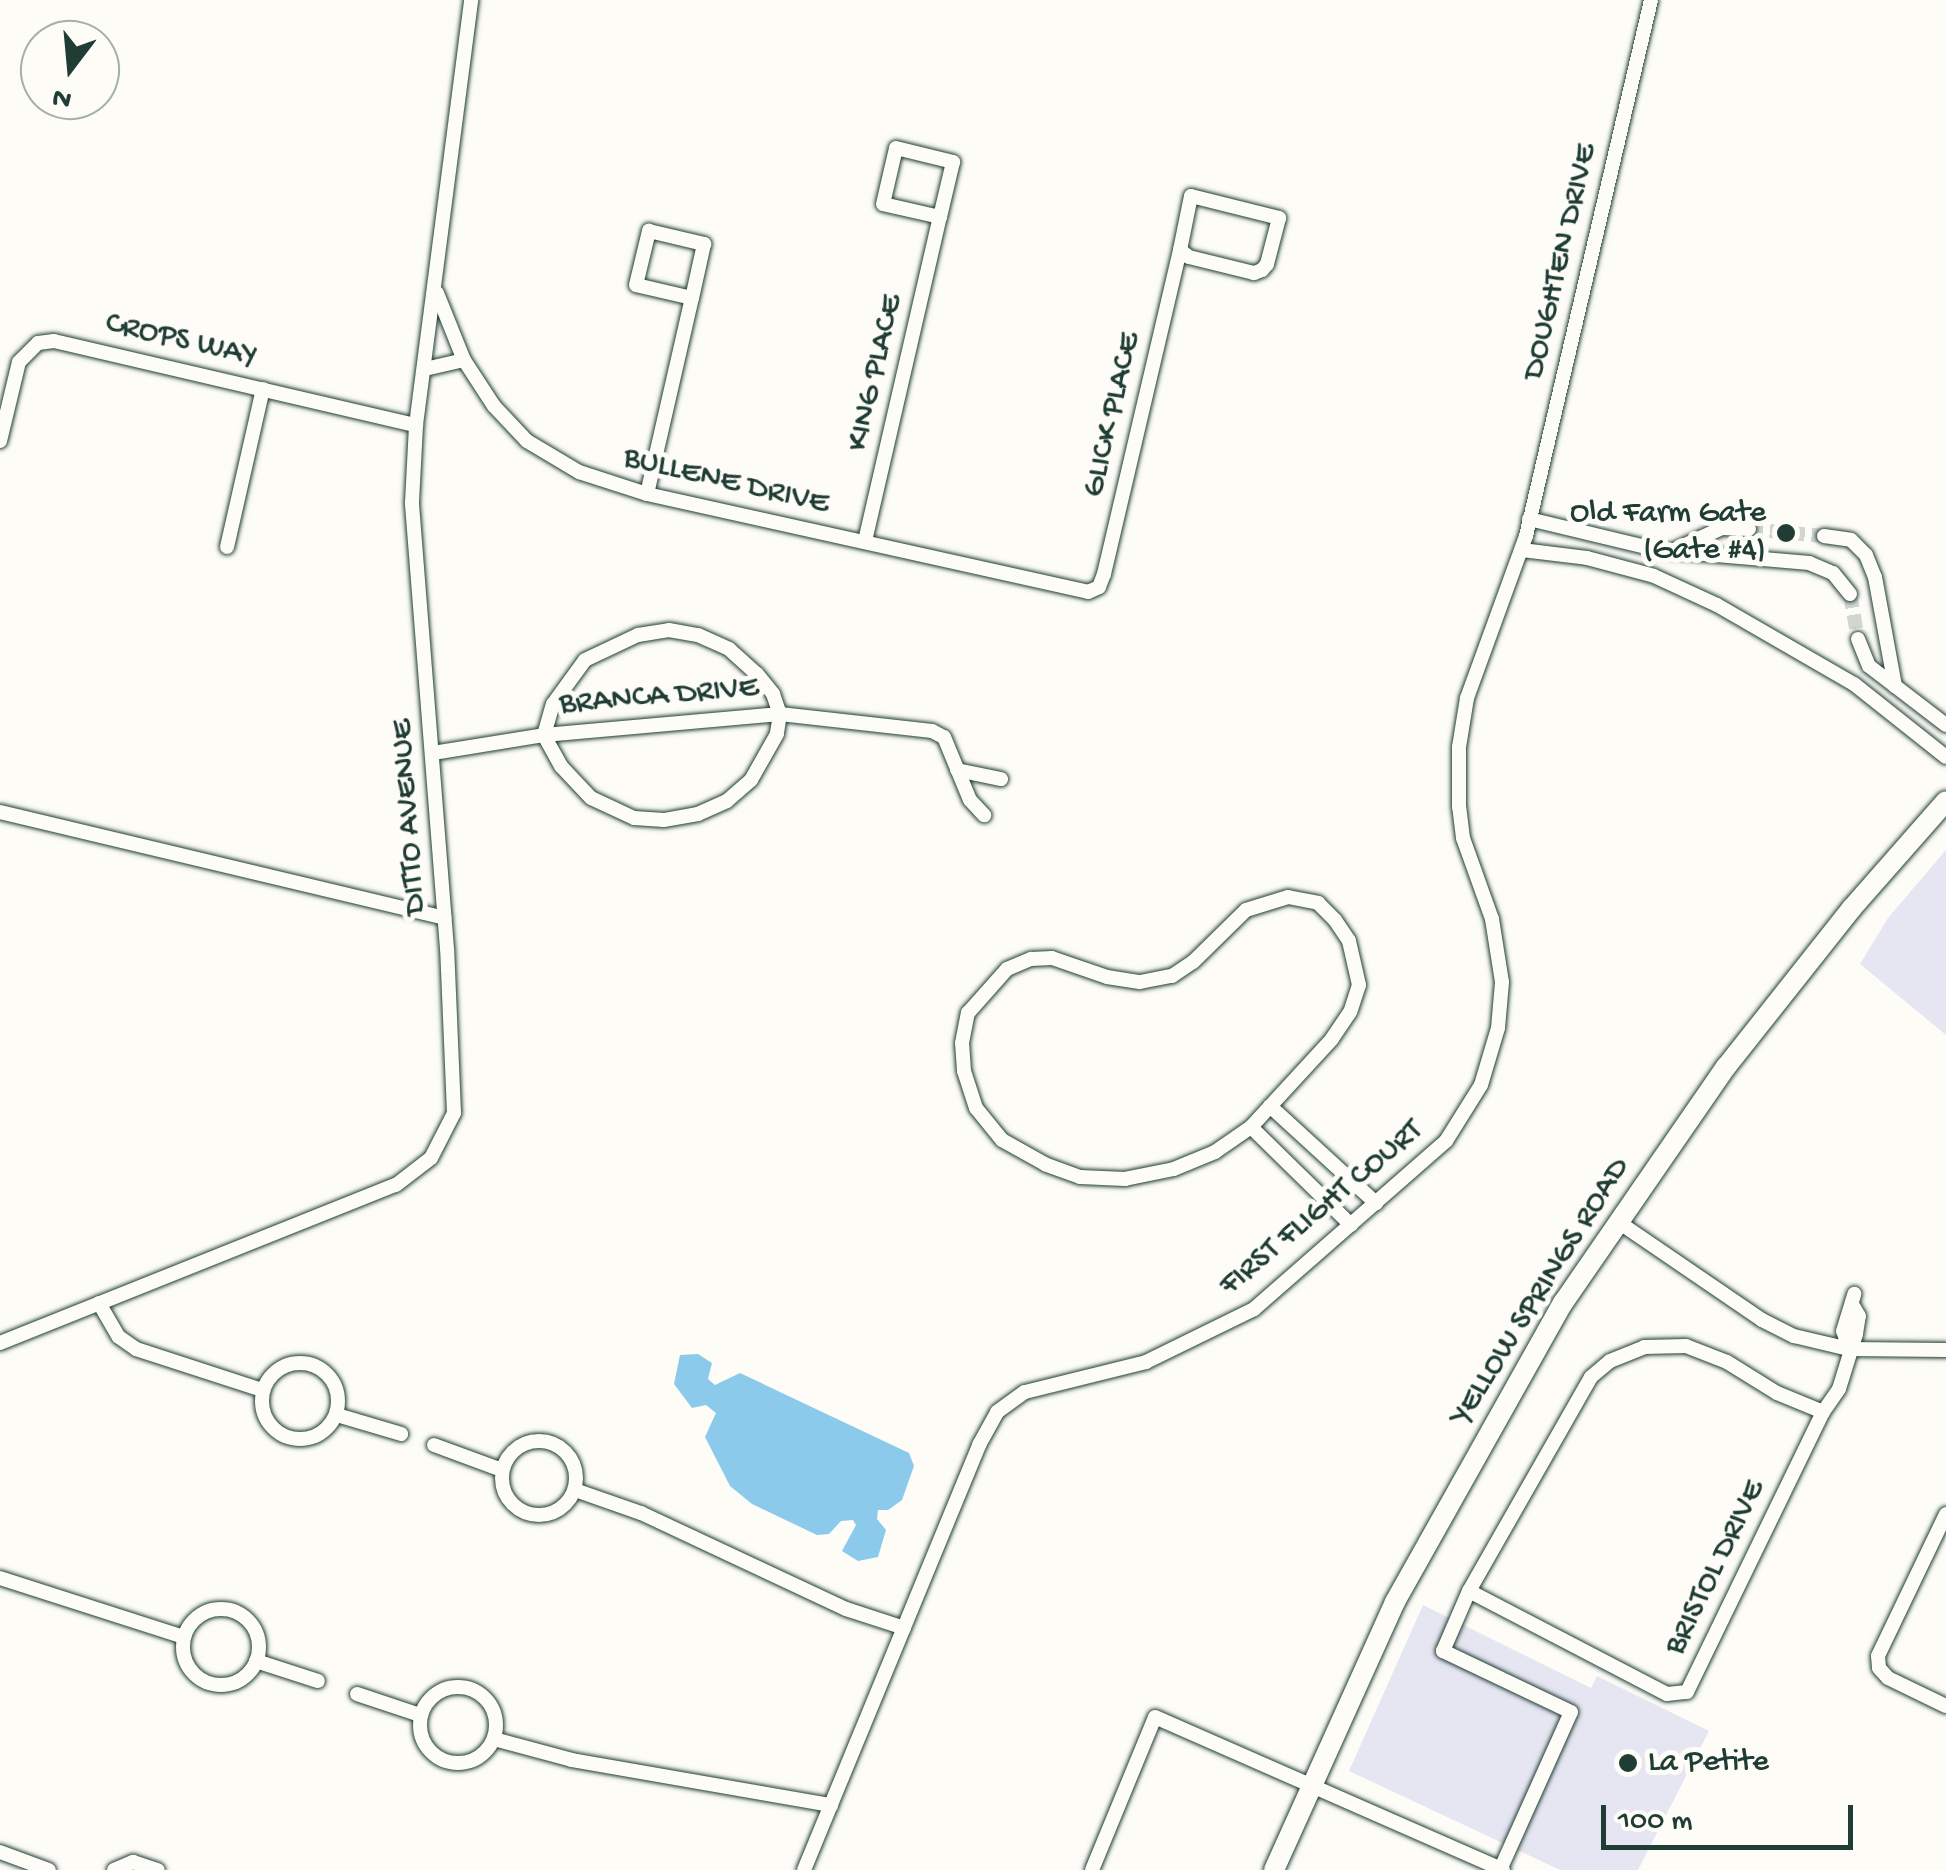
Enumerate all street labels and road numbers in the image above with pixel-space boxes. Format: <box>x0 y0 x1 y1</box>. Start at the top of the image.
street label: DOUGHTEN DRIVE <box>1515 140 1607 384</box>
street label: KING PLACE <box>839 291 913 455</box>
street label: CROPS WAY <box>101 305 261 377</box>
street label: GLICK PLACE <box>1075 329 1151 501</box>
street label: BULLENE DRIVE <box>620 440 832 524</box>
street label: BRANCA DRIVE <box>558 669 760 725</box>
street label: DITTO AVENUE <box>384 718 436 916</box>
street label: FIRST FLIGHT COURT <box>1212 1113 1432 1305</box>
street label: YELLOW SPRINGS ROAD <box>1443 1151 1639 1433</box>
street label: BRISTOL DRIVE <box>1657 1474 1775 1662</box>

